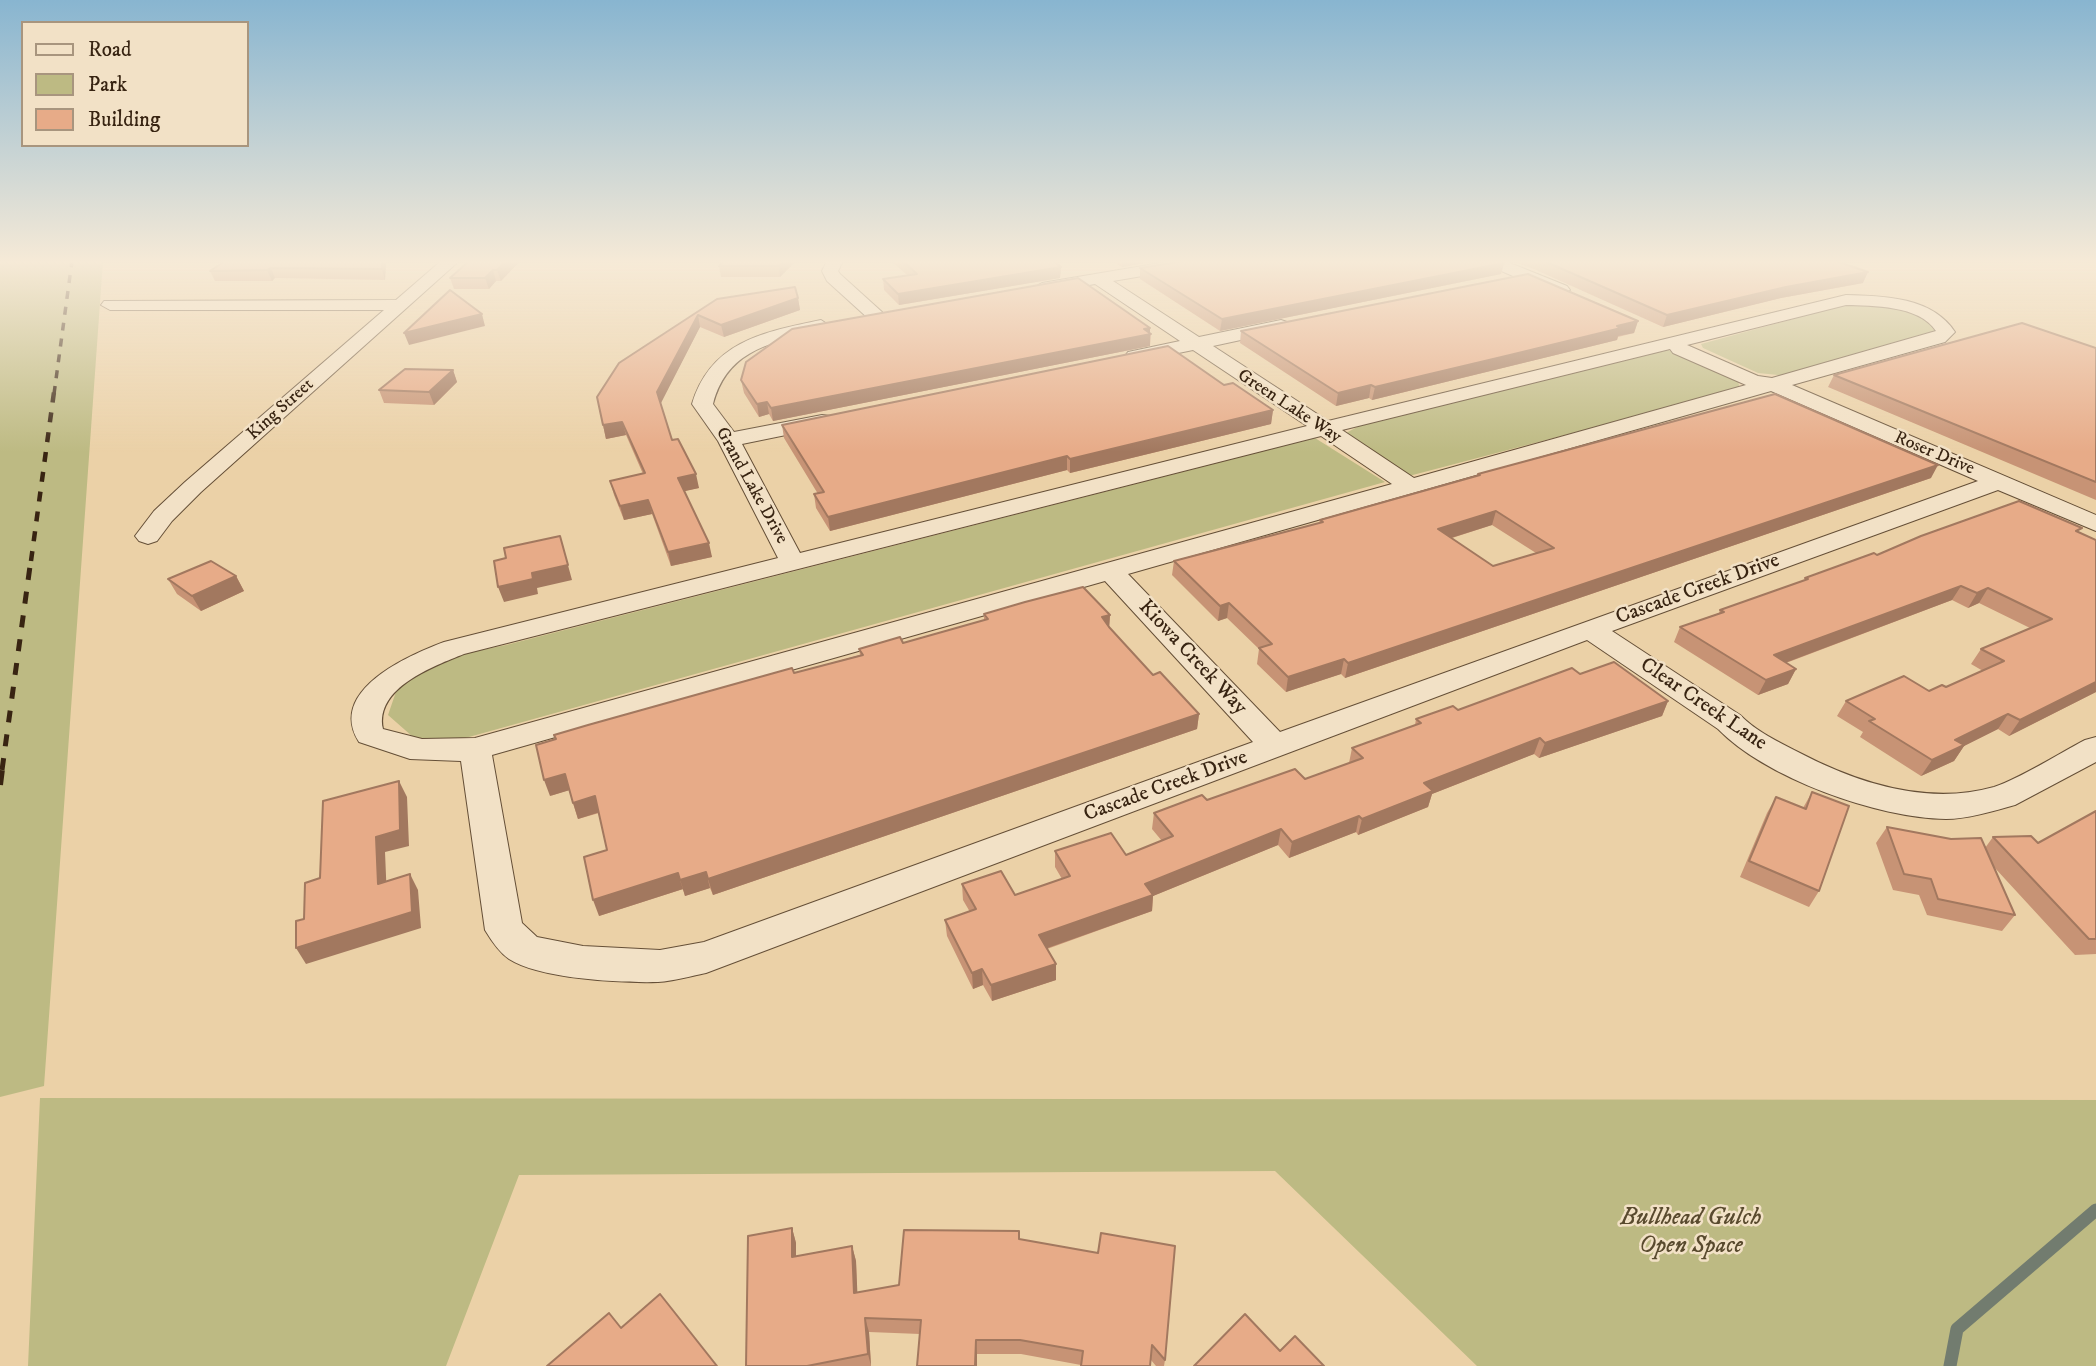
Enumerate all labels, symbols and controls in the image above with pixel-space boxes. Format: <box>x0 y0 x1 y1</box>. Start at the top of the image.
legend <box>21 21 248 147</box>
text: Road <box>88 37 132 63</box>
text: Park <box>88 72 127 98</box>
text: Building <box>88 107 160 133</box>
street label: Green Lake Way <box>1233 365 1345 449</box>
street label: King Street <box>243 375 319 445</box>
street label: Grand Lake Drive <box>710 424 792 548</box>
street label: Roser Drive <box>1891 428 1977 480</box>
street label: Cascade Creek Drive <box>1613 549 1783 631</box>
street label: Kiowa Creek Way <box>1132 595 1252 721</box>
street label: Clear Creek Lane <box>1635 653 1771 757</box>
street label: Cascade Creek Drive <box>1081 746 1251 828</box>
park label: Bullhead Gulch Open Space <box>1621 1205 1761 1261</box>

